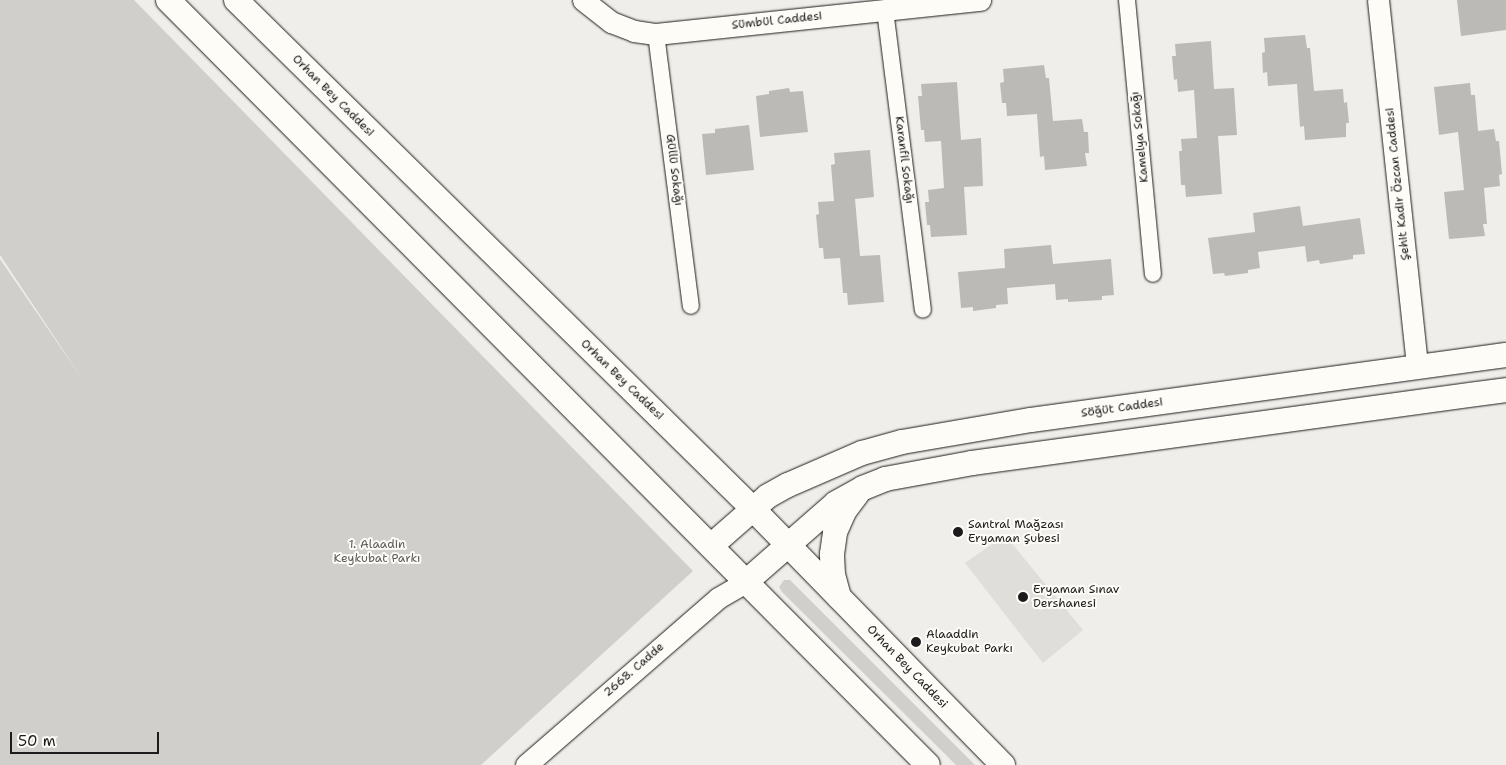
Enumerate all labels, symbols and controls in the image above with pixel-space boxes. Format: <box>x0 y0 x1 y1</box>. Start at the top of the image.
street label: Sümbül Caddesi <box>731 9 823 33</box>
street label: Orhan Bey Caddesi <box>289 52 377 140</box>
street label: Kamelya Sokağı <box>1128 91 1152 183</box>
street label: Şehit Kadir Özcan Caddesi <box>1383 107 1413 261</box>
street label: Karanfil Sokağı <box>891 115 917 205</box>
street label: Güllü Sokağı <box>662 133 686 207</box>
street label: Orhan Bey Caddesi <box>577 337 667 423</box>
street label: Söğüt Caddesi <box>1080 395 1164 421</box>
place label: Santral Mağzası Eryaman Şubesi <box>968 518 1064 546</box>
marker: Santral Mağzası Eryaman Şubesi <box>952 526 964 538</box>
park label: 1. Alaadin Keykubat Parkı <box>334 538 420 566</box>
place label: Eryaman Sınav Dershanesi <box>1033 583 1119 611</box>
marker: Eryaman Sınav Dershanesi <box>1017 591 1029 603</box>
street label: Orhan Bey Caddesi <box>864 622 950 712</box>
place label: Alaaddin Keykubat Parkı <box>926 628 1013 656</box>
marker: Alaaddin Keykubat Parkı <box>910 636 922 648</box>
street label: 2668. Cadde <box>601 640 667 700</box>
scale bar <box>12 722 161 754</box>
text: 50 m <box>18 731 56 751</box>

